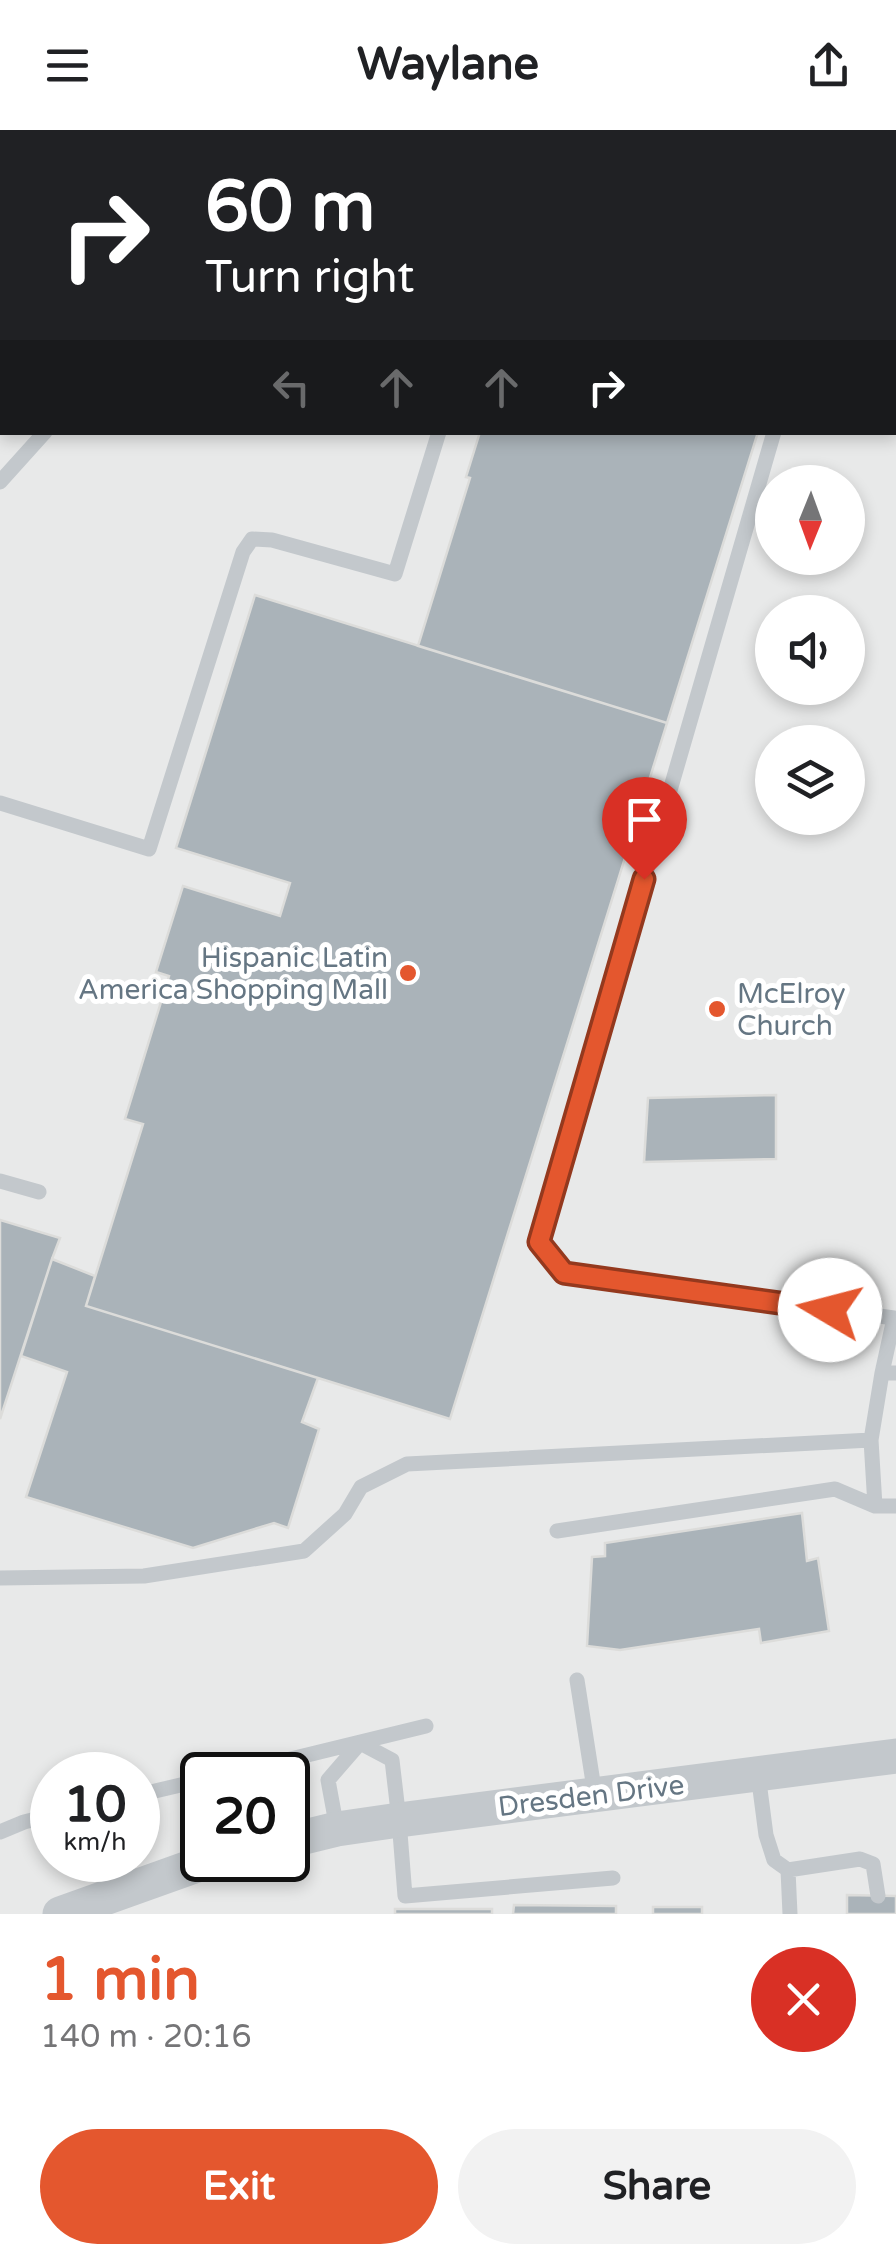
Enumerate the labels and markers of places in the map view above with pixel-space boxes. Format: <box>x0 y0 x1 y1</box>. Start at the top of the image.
pin <box>602 777 687 880</box>
place label: Hispanic Latin America Shopping Mall <box>78 941 388 1007</box>
marker: Hispanic Latin America Shopping Mall <box>397 962 419 984</box>
place label: McElroy Church <box>737 977 846 1043</box>
marker: McElroy Church <box>706 998 728 1020</box>

